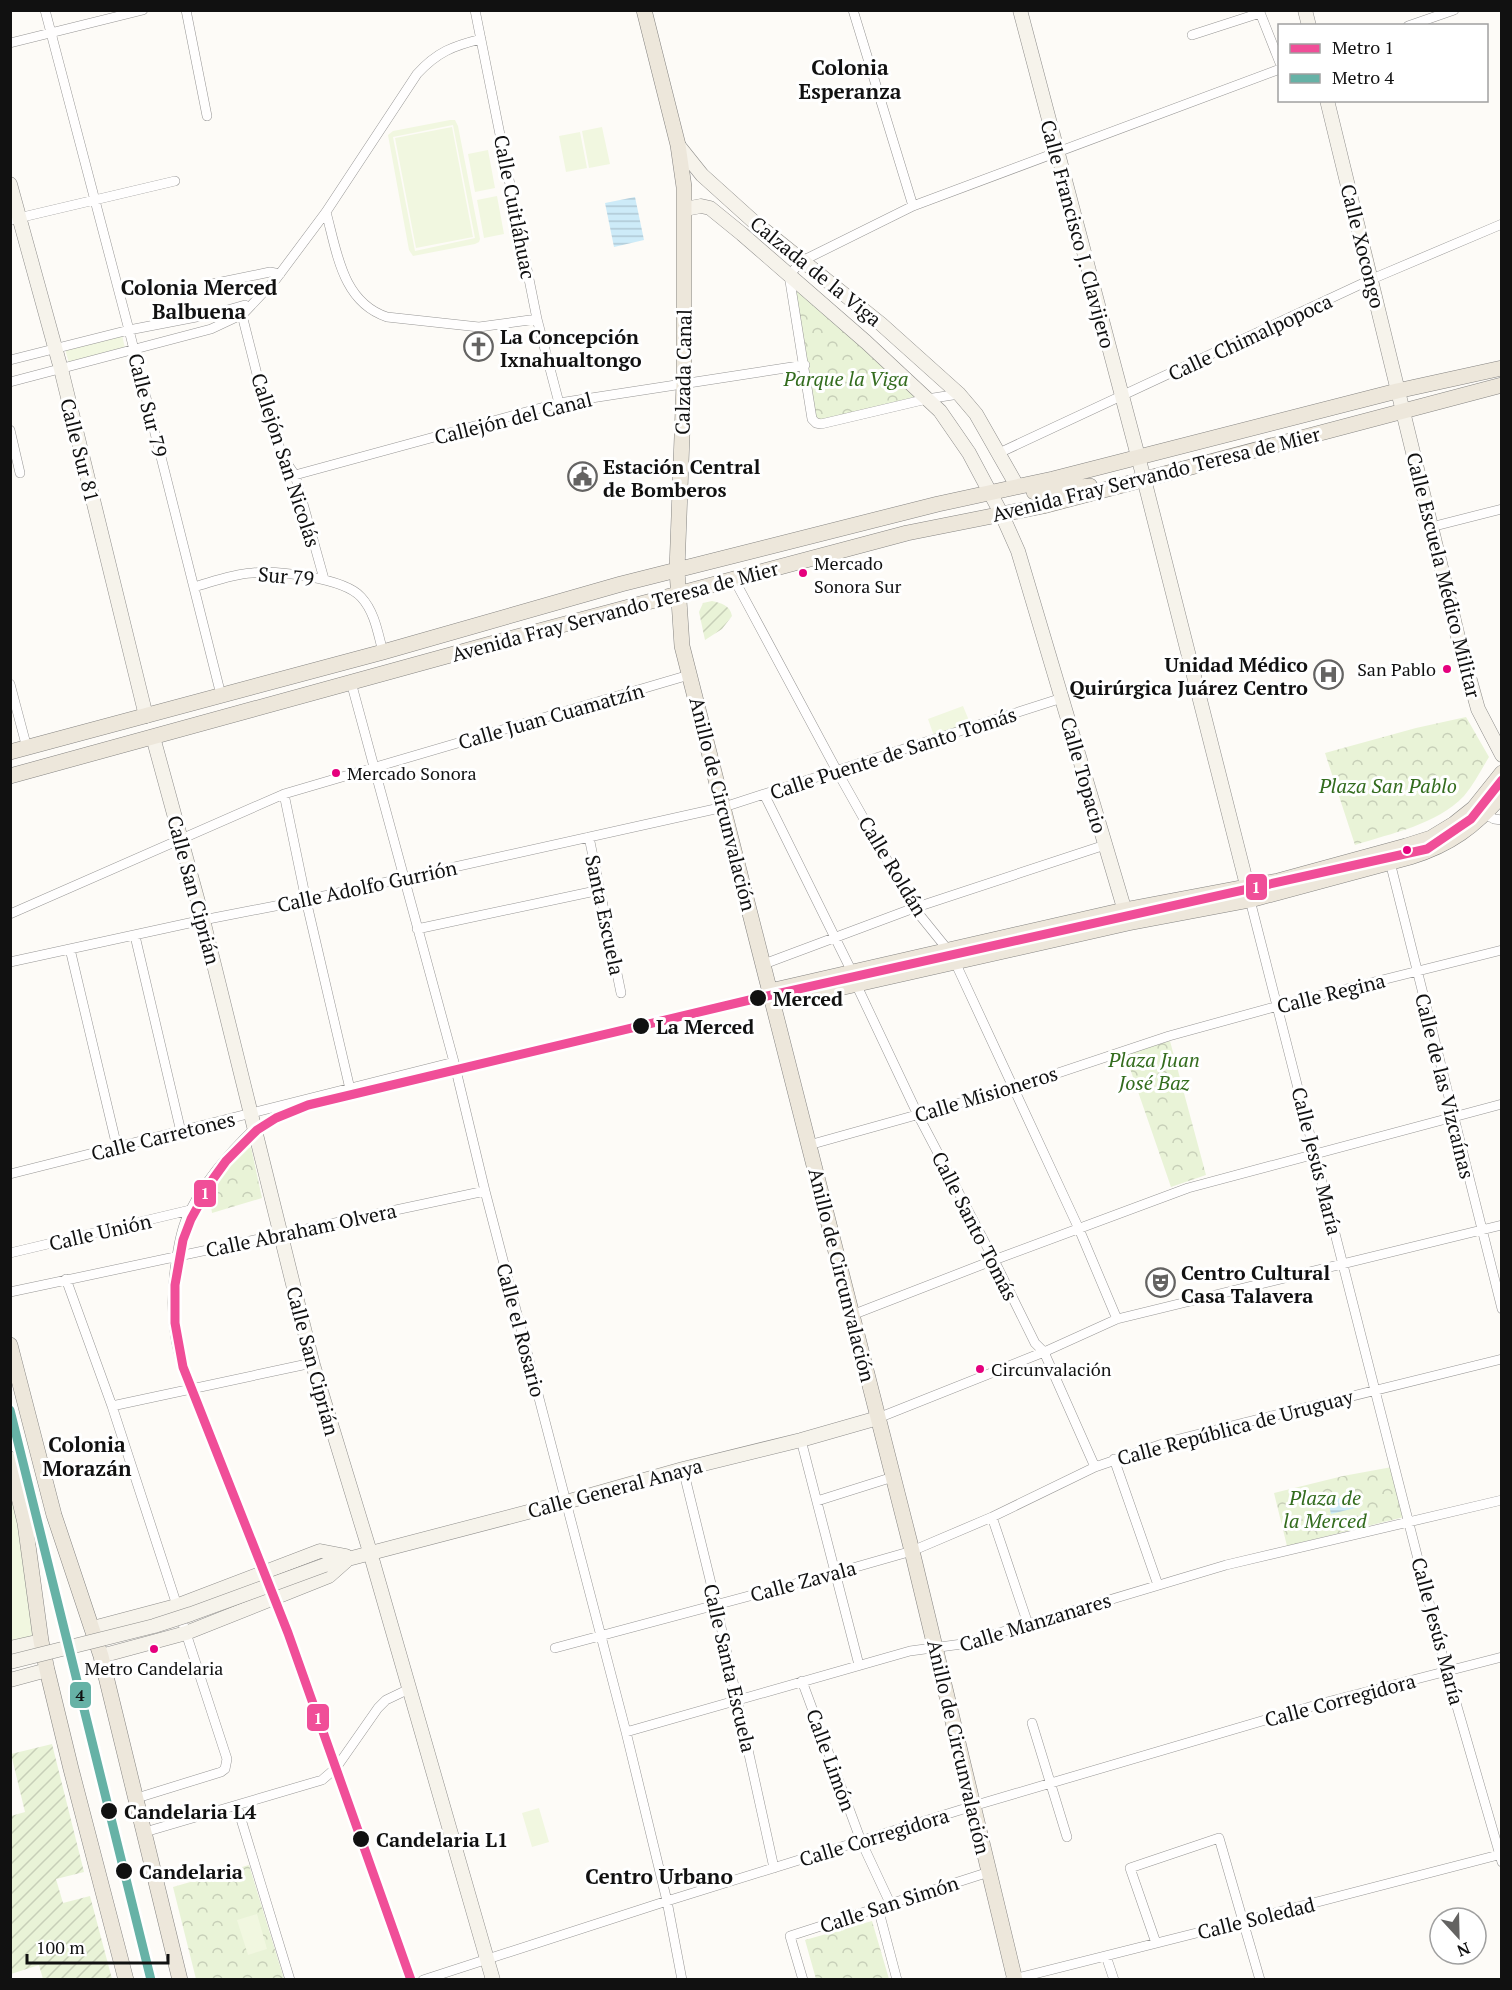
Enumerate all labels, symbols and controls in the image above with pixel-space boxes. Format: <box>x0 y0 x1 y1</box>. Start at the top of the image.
legend <box>1278 24 1488 102</box>
text: Metro 1 <box>1332 35 1394 59</box>
district label: Colonia Esperanza <box>798 53 902 105</box>
text: Metro 4 <box>1332 65 1395 89</box>
street label: Calle Francisco J. Clavijero <box>1034 117 1122 351</box>
street label: Calle Cuitláhuac <box>488 133 542 281</box>
street label: Calle Xocongo <box>1335 181 1391 311</box>
street label: Calzada de la Viga <box>745 210 887 332</box>
district label: Colonia Merced Balbuena <box>121 273 278 325</box>
street label: Calle Chimalpopoca <box>1164 287 1336 387</box>
street label: Calzada Canal <box>668 309 698 435</box>
place label: La Concepción Ixnahualtongo <box>500 323 642 373</box>
church icon: La Concepción Ixnahualtongo <box>463 331 495 363</box>
street label: Calle Sur 79 <box>122 350 174 460</box>
park label: Parque la Viga <box>783 365 908 392</box>
street label: Callejón San Nicolás <box>245 369 327 551</box>
street label: Callejón del Canal <box>431 385 595 451</box>
street label: Calle Sur 81 <box>54 395 106 505</box>
street label: Avenida Fray Servando Teresa de Mier <box>989 420 1323 528</box>
street label: Calle Escuela Médico Militar <box>1400 449 1488 701</box>
place label: Estación Central de Bomberos <box>603 453 761 503</box>
public building icon: Estación Central de Bomberos <box>566 461 598 493</box>
place label: Mercado Sonora Sur <box>814 551 902 598</box>
street label: Avenida Fray Servando Teresa de Mier <box>449 554 782 668</box>
street label: Sur 79 <box>257 560 315 592</box>
marker: Mercado Sonora Sur <box>797 567 809 579</box>
place label: Unidad Médico Quirúrgica Juárez Centro <box>1069 651 1308 701</box>
place label: San Pablo <box>1357 657 1436 681</box>
hospital icon: Unidad Médico Quirúrgica Juárez Centro <box>1313 659 1345 691</box>
marker: San Pablo <box>1441 663 1453 675</box>
street label: Calle Juan Cuamatzín <box>455 677 647 755</box>
street label: Anillo de Circunvalación <box>683 694 763 914</box>
street label: Calle Puente de Santo Tomás <box>766 700 1020 806</box>
street label: Calle Topacio <box>1054 714 1114 836</box>
place label: Mercado Sonora <box>347 761 477 785</box>
marker: Mercado Sonora <box>330 767 342 779</box>
park label: Plaza San Pablo <box>1318 772 1457 799</box>
street label: Calle Roldán <box>852 811 934 921</box>
street label: Calle San Ciprián <box>161 812 227 968</box>
unlabelled marker <box>1401 844 1413 856</box>
street label: Santa Escuela <box>579 852 631 978</box>
street label: Calle Adolfo Gurrión <box>275 854 460 918</box>
line badge: 1 <box>1245 873 1268 901</box>
text: 1 <box>1251 876 1261 898</box>
street label: Calle Regina <box>1274 966 1388 1020</box>
place label: Merced <box>773 985 843 1012</box>
marker: Merced <box>748 988 768 1008</box>
street label: Calle de las Vizcaínas <box>1409 990 1481 1182</box>
place label: La Merced <box>656 1013 754 1040</box>
marker: La Merced <box>631 1016 651 1036</box>
park label: Plaza Juan José Baz <box>1107 1046 1200 1096</box>
street label: Calle Misioneros <box>911 1059 1061 1129</box>
street label: Calle Jesús María <box>1286 1084 1348 1238</box>
street label: Calle Carretones <box>88 1105 238 1167</box>
street label: Calle Santo Tomás <box>926 1147 1024 1305</box>
street label: Anillo de Circunvalación <box>802 1165 882 1385</box>
line badge: 1 <box>193 1179 217 1208</box>
text: 1 <box>200 1182 210 1204</box>
street label: Calle Abraham Olvera <box>203 1197 399 1263</box>
street label: Calle Unión <box>46 1207 154 1257</box>
place label: Centro Cultural Casa Talavera <box>1181 1259 1330 1309</box>
street label: Calle el Rosario <box>490 1260 552 1400</box>
theatre icon: Centro Cultural Casa Talavera <box>1144 1267 1176 1299</box>
street label: Calle San Ciprián <box>280 1283 346 1439</box>
place label: Circunvalación <box>991 1357 1112 1381</box>
marker: Circunvalación <box>974 1363 986 1375</box>
street label: Calle República de Uruguay <box>1114 1382 1357 1472</box>
district label: Colonia Morazán <box>43 1430 132 1482</box>
street label: Calle General Anaya <box>525 1452 705 1524</box>
park label: Plaza de la Merced <box>1283 1484 1367 1534</box>
street label: Calle Zavala <box>747 1554 859 1608</box>
street label: Calle Jesús María <box>1405 1554 1471 1708</box>
street label: Calle Santa Escuela <box>697 1581 763 1755</box>
street label: Calle Manzanares <box>956 1586 1114 1658</box>
street label: Anillo de Circunvalación <box>921 1637 997 1857</box>
marker: Metro Candelaria <box>148 1643 160 1655</box>
place label: Metro Candelaria <box>85 1656 223 1680</box>
street label: Calle Corregidora <box>1261 1667 1419 1733</box>
line badge: 4 <box>69 1681 92 1709</box>
text: 4 <box>75 1684 85 1706</box>
line badge: 1 <box>306 1703 330 1732</box>
street label: Calle Limón <box>800 1705 862 1815</box>
text: 1 <box>313 1707 323 1729</box>
place label: Candelaria L4 <box>124 1798 257 1825</box>
marker: Candelaria L4 <box>99 1801 119 1821</box>
street label: Calle Corregidora <box>796 1801 952 1873</box>
place label: Candelaria L1 <box>376 1826 508 1853</box>
marker: Candelaria L1 <box>351 1829 371 1849</box>
place label: Candelaria <box>139 1858 243 1885</box>
marker: Candelaria <box>114 1861 134 1881</box>
district label: Centro Urbano <box>585 1862 733 1890</box>
street label: Calle San Simón <box>816 1869 962 1939</box>
street label: Calle Soledad <box>1194 1890 1318 1946</box>
north arrow <box>1428 1906 1488 1966</box>
scale bar <box>27 1927 168 1965</box>
text: 100 m <box>36 1935 85 1959</box>
text: N <box>1454 1937 1473 1962</box>

